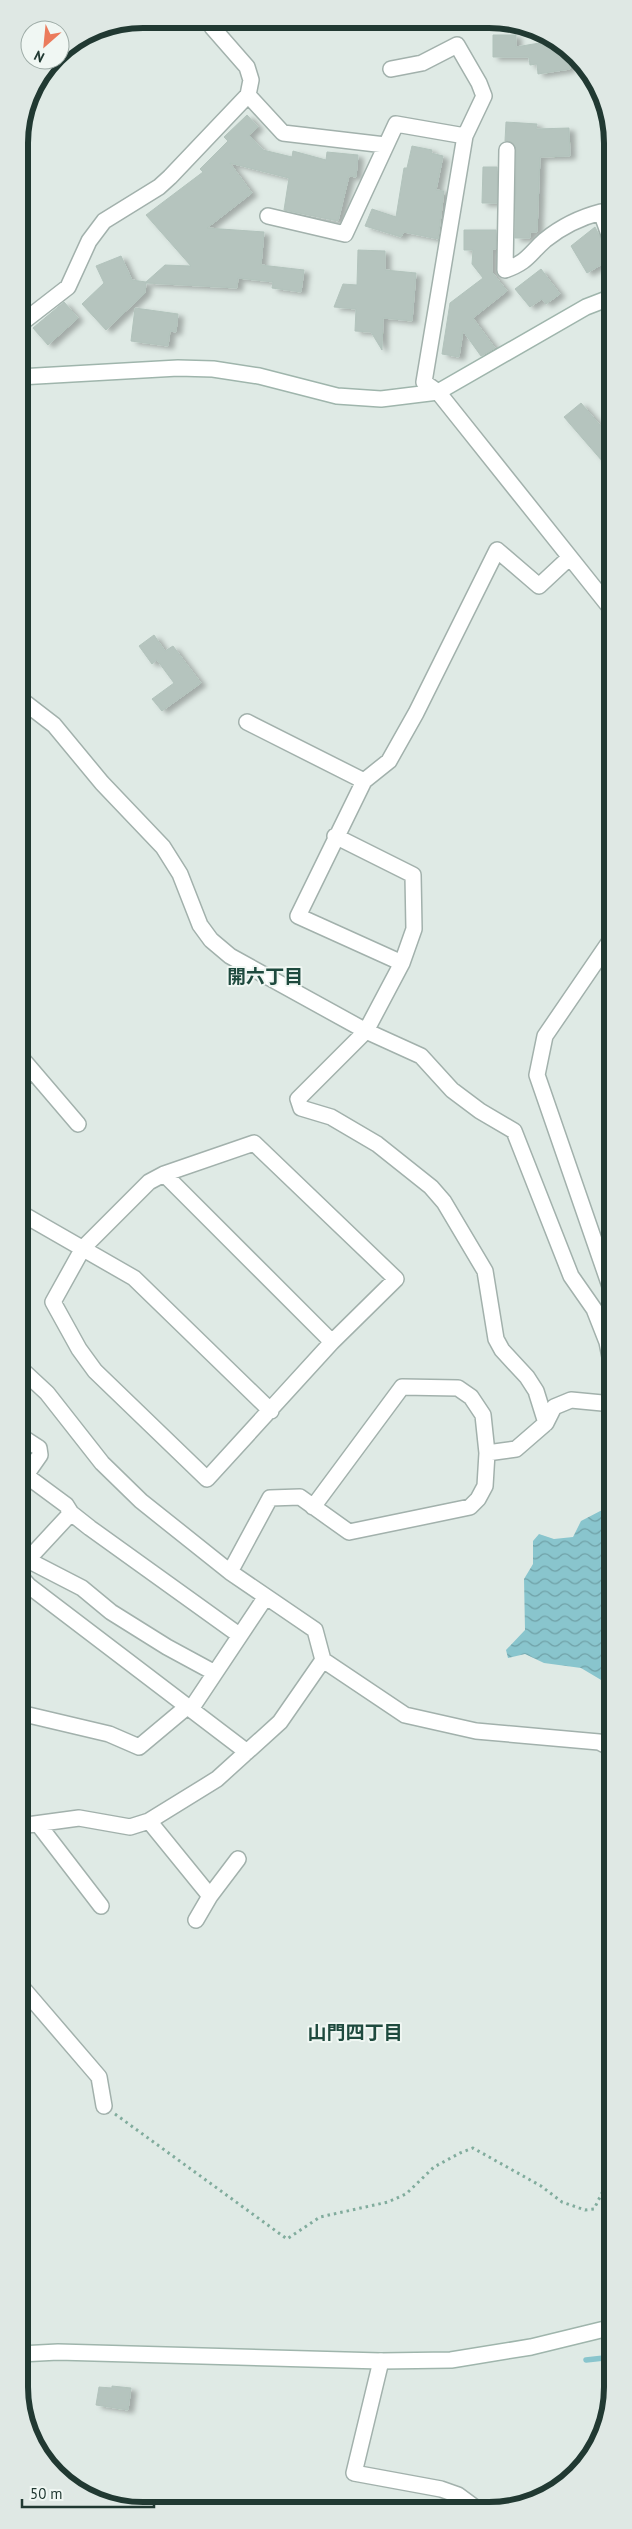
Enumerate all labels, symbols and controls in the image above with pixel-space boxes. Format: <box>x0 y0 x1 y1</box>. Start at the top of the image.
north arrow <box>20 20 70 70</box>
text: N <box>31 46 47 67</box>
district label: 開六丁目 <box>227 964 303 988</box>
district label: 山門四丁目 <box>307 2020 403 2044</box>
scale bar <box>22 2476 155 2508</box>
text: 50 m <box>30 2484 63 2503</box>

